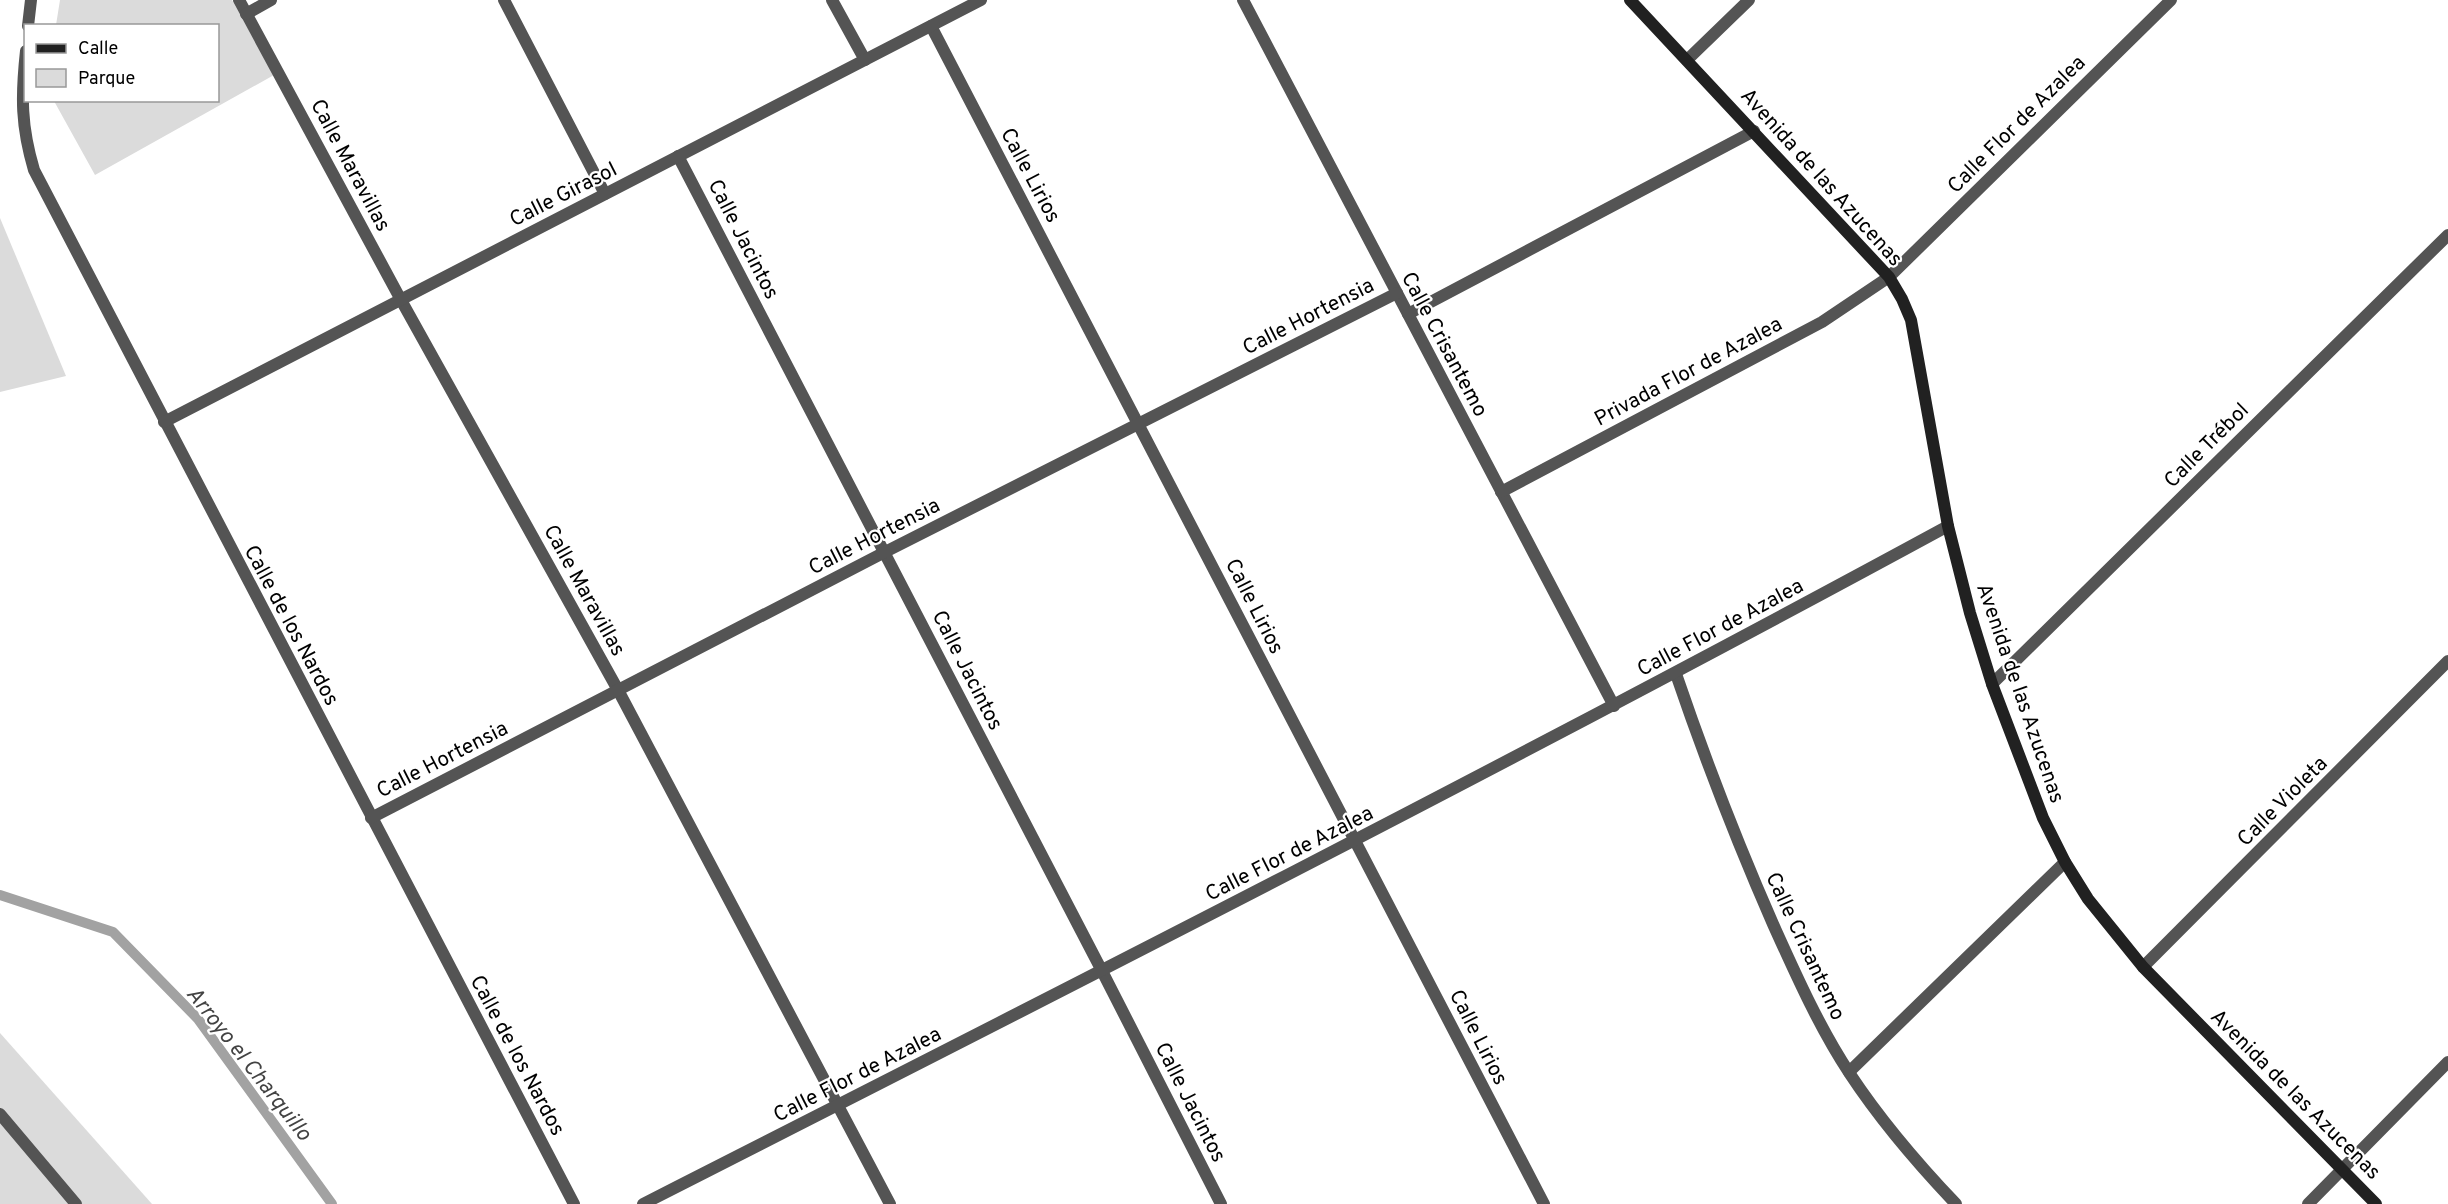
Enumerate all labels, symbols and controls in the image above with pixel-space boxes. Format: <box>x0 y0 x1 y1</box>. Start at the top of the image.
legend <box>24 24 219 102</box>
text: Calle <box>78 38 118 61</box>
street label: Calle Flor de Azalea <box>1942 50 2092 200</box>
text: Parque <box>78 68 135 91</box>
street label: Avenida de las Azucenas <box>1734 83 1908 273</box>
street label: Calle Maravillas <box>303 95 396 237</box>
street label: Calle Lirios <box>993 124 1066 228</box>
street label: Calle Girasol <box>505 157 622 234</box>
street label: Calle Jacintos <box>701 175 784 304</box>
street label: Calle Crisantemo <box>1394 268 1493 422</box>
street label: Calle Hortensia <box>1238 273 1379 362</box>
street label: Privada Flor de Azalea <box>1590 311 1787 433</box>
street label: Calle Trébol <box>2159 398 2255 494</box>
street label: Calle Hortensia <box>804 493 945 582</box>
street label: Calle Maravillas <box>536 520 631 661</box>
street label: Calle de los Nardos <box>237 541 344 711</box>
street label: Calle Lirios <box>1218 554 1289 659</box>
street label: Calle Flor de Azalea <box>1633 573 1809 684</box>
street label: Avenida de las Azucenas <box>1969 580 2070 807</box>
street label: Calle Jacintos <box>925 606 1008 735</box>
street label: Calle Hortensia <box>372 716 513 805</box>
street label: Calle Violeta <box>2232 751 2334 853</box>
street label: Calle Flor de Azalea <box>1201 800 1378 908</box>
street label: Calle Crisantemo <box>1759 868 1851 1025</box>
street label: Calle de los Nardos <box>463 971 570 1141</box>
water label: Arroyo el Charquillo <box>179 982 317 1147</box>
street label: Calle Lirios <box>1442 985 1513 1090</box>
street label: Avenida de las Azucenas <box>2204 1004 2386 1186</box>
street label: Calle Flor de Azalea <box>769 1021 946 1129</box>
street label: Calle Jacintos <box>1148 1038 1231 1167</box>

